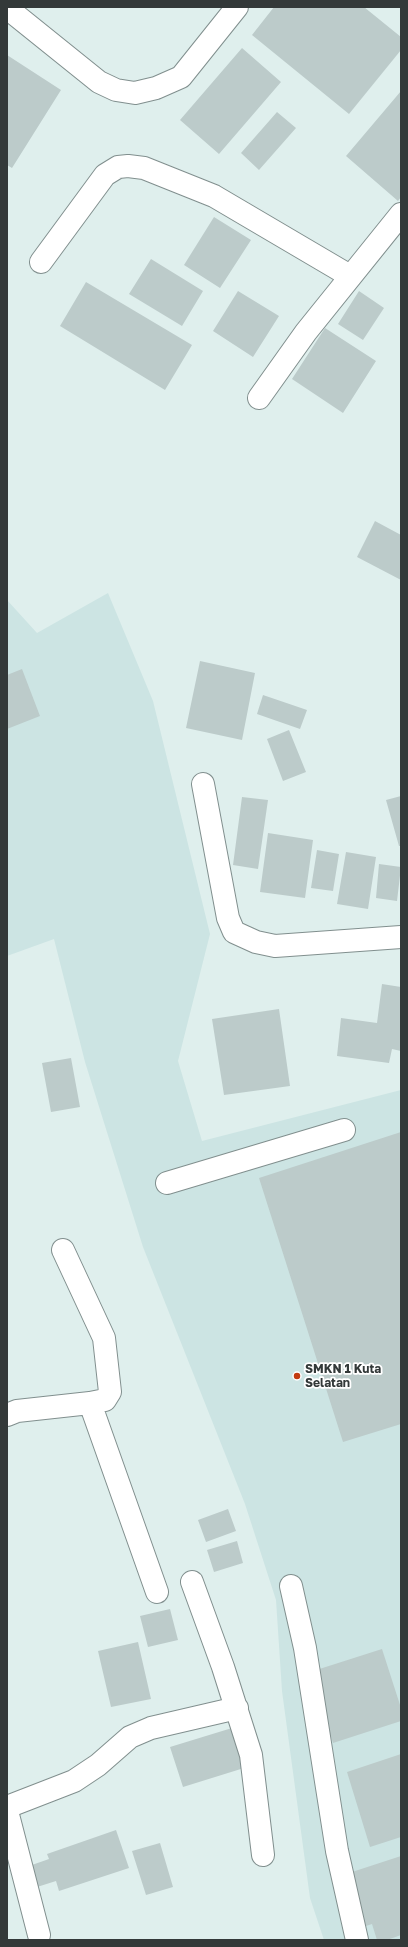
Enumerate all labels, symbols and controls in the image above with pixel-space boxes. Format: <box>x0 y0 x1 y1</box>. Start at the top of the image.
place label: SMKN 1 Kuta Selatan <box>305 1362 381 1390</box>
marker: SMKN 1 Kuta Selatan <box>292 1371 302 1381</box>

